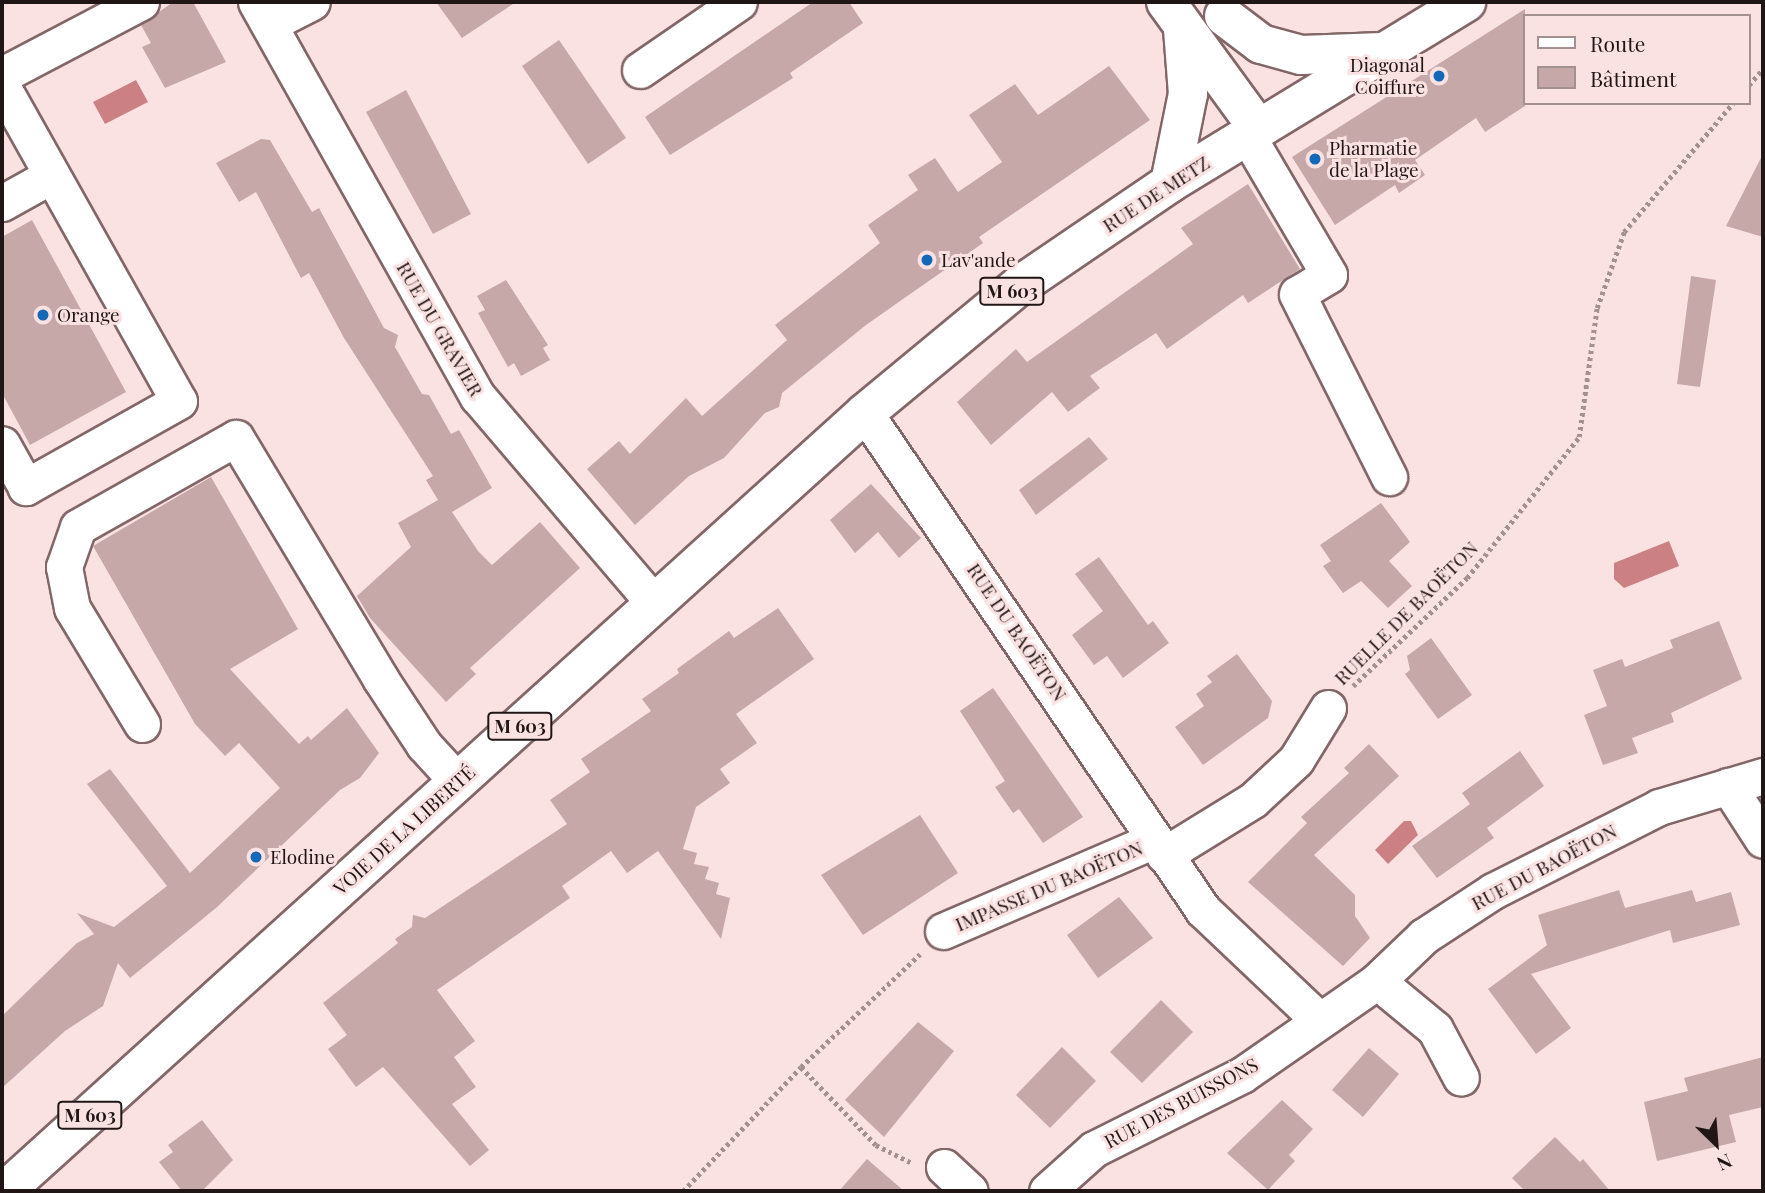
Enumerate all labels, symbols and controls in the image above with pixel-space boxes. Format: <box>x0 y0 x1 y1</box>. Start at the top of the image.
legend <box>1524 14 1751 105</box>
text: Route <box>1590 29 1645 57</box>
place label: Diagonal Coiffure <box>1350 54 1425 98</box>
text: Bâtiment <box>1590 64 1676 92</box>
marker: Diagonal Coiffure <box>1431 68 1447 84</box>
place label: Pharmatie de la Plage <box>1329 137 1419 181</box>
street label: RUE DE METZ <box>1098 151 1214 237</box>
marker: Pharmatie de la Plage <box>1307 151 1323 167</box>
place label: Lav'ande <box>941 249 1016 271</box>
marker: Lav'ande <box>919 252 935 268</box>
street label: RUE DU GRAVIER <box>392 258 488 400</box>
road number: M 603 <box>979 276 1045 306</box>
place label: Orange <box>57 304 120 326</box>
marker: Orange <box>35 307 51 323</box>
street label: RUELLE DE BAOËTON <box>1330 537 1482 689</box>
street label: RUE DU BAOËTON <box>963 559 1071 705</box>
road number: M 603 <box>487 712 553 740</box>
street label: VOIE DE LA LIBERTÉ <box>329 760 479 900</box>
street label: RUE DU BAOËTON <box>1468 819 1620 915</box>
street label: IMPASSE DU BAOËTON <box>952 836 1146 936</box>
place label: Elodine <box>270 846 335 868</box>
marker: Elodine <box>248 849 264 865</box>
street label: RUE DES BUISSONS <box>1100 1053 1262 1153</box>
road number: M 603 <box>57 1100 123 1130</box>
north arrow <box>1681 1109 1751 1179</box>
text: N <box>1713 1148 1737 1178</box>

